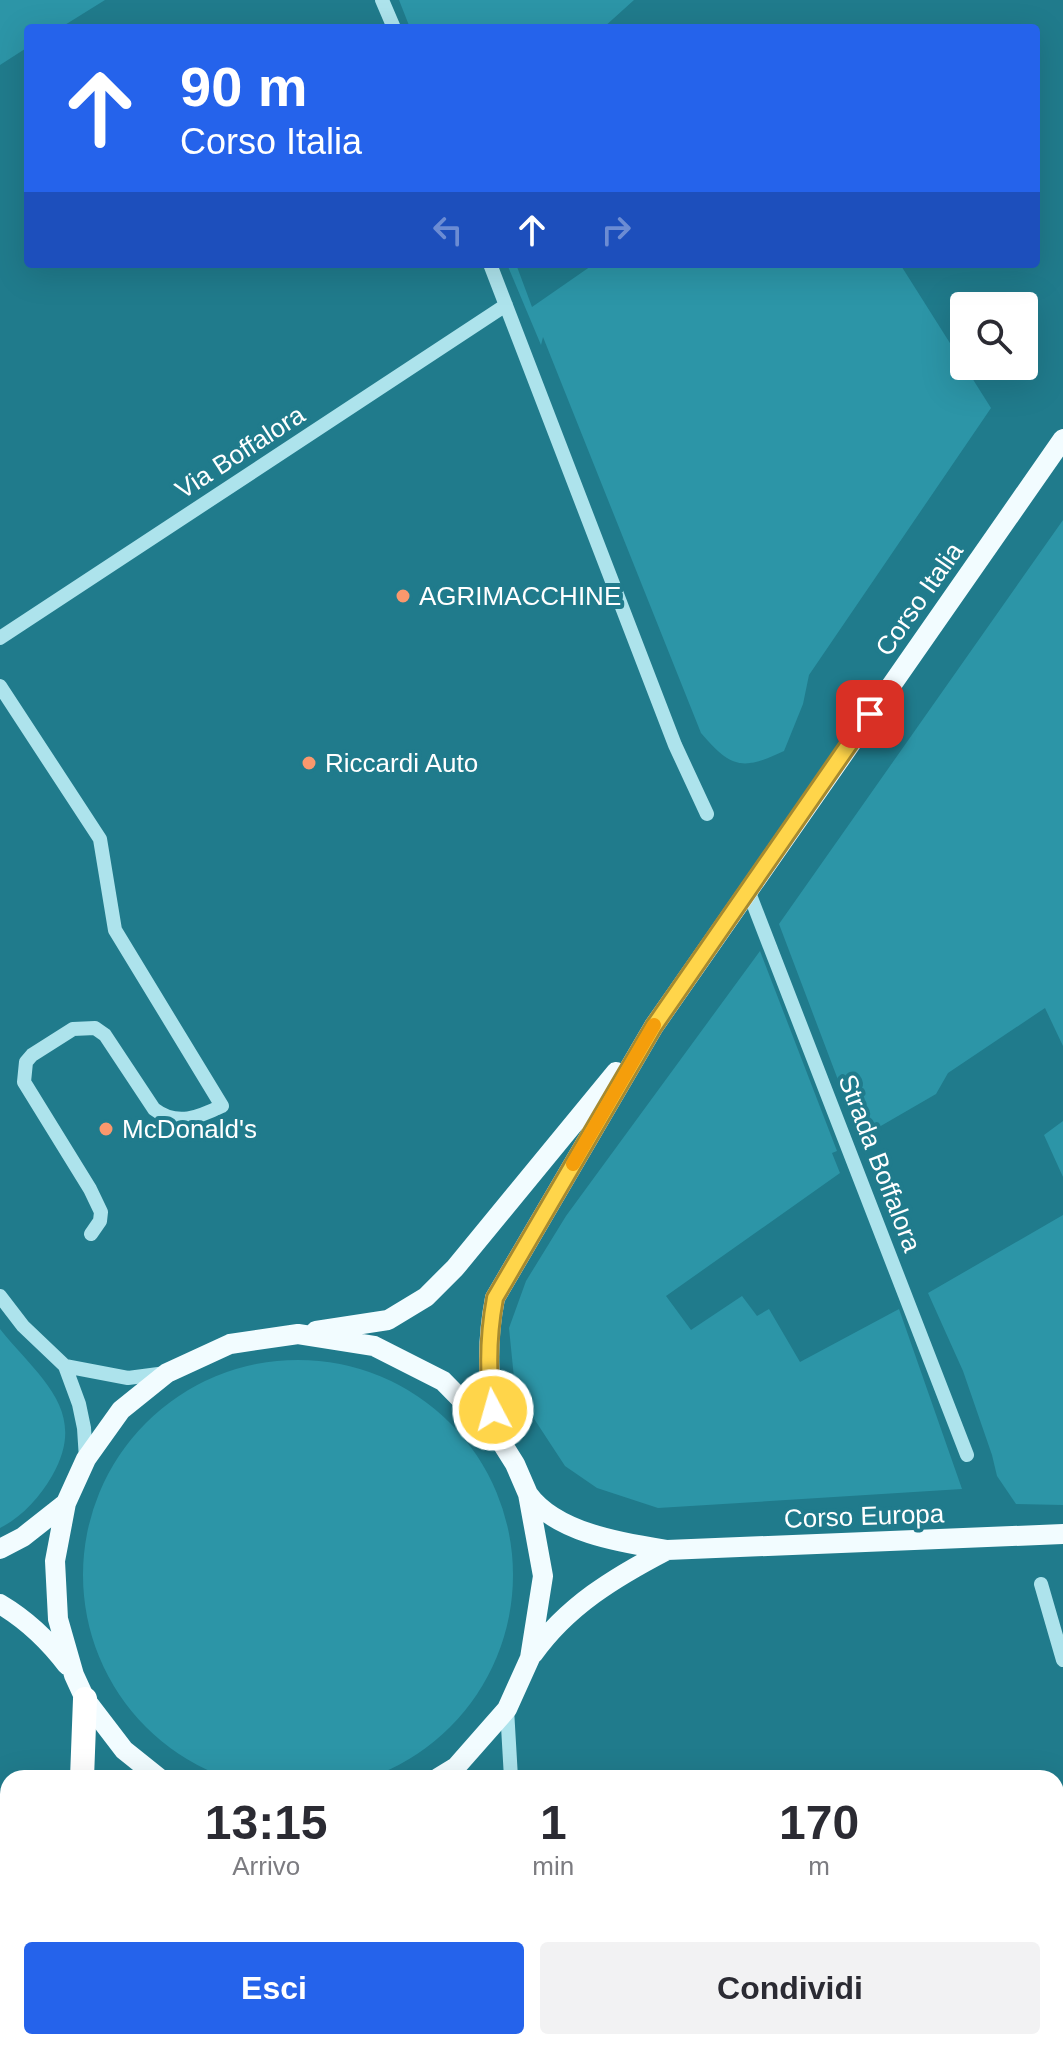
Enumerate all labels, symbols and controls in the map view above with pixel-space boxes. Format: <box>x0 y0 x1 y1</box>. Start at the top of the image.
text: 90 m <box>180 55 308 118</box>
icon: ahead <box>48 56 152 160</box>
text: Corso Italia <box>180 121 362 162</box>
icon: left <box>426 208 470 252</box>
icon: ahead <box>510 208 554 252</box>
icon: right <box>594 208 638 252</box>
map controls <box>950 292 1038 380</box>
button: search <box>950 292 1038 380</box>
street label: Via Boffalora <box>170 399 311 505</box>
street label: Corso Italia <box>869 536 969 661</box>
place label: AGRIMACCHINE <box>419 581 621 611</box>
marker: AGRIMACCHINE <box>394 587 412 605</box>
pin <box>836 680 904 748</box>
icon: arrive <box>848 692 892 736</box>
place label: Riccardi Auto <box>325 748 478 778</box>
marker: Riccardi Auto <box>300 754 318 772</box>
street label: Strada Boffalora <box>832 1070 928 1256</box>
place label: McDonald's <box>122 1114 257 1144</box>
marker: McDonald's <box>97 1120 115 1138</box>
position arrow <box>451 1368 535 1452</box>
street label: Corso Europa <box>783 1498 945 1534</box>
text: 13:15 <box>205 1796 328 1849</box>
text: 1 <box>540 1796 567 1849</box>
text: 170 <box>779 1796 859 1849</box>
text: Arrivo <box>232 1851 300 1881</box>
text: min <box>532 1851 574 1881</box>
text: m <box>808 1851 830 1881</box>
button: Esci <box>24 1942 524 2034</box>
button: Condividi <box>540 1942 1040 2034</box>

